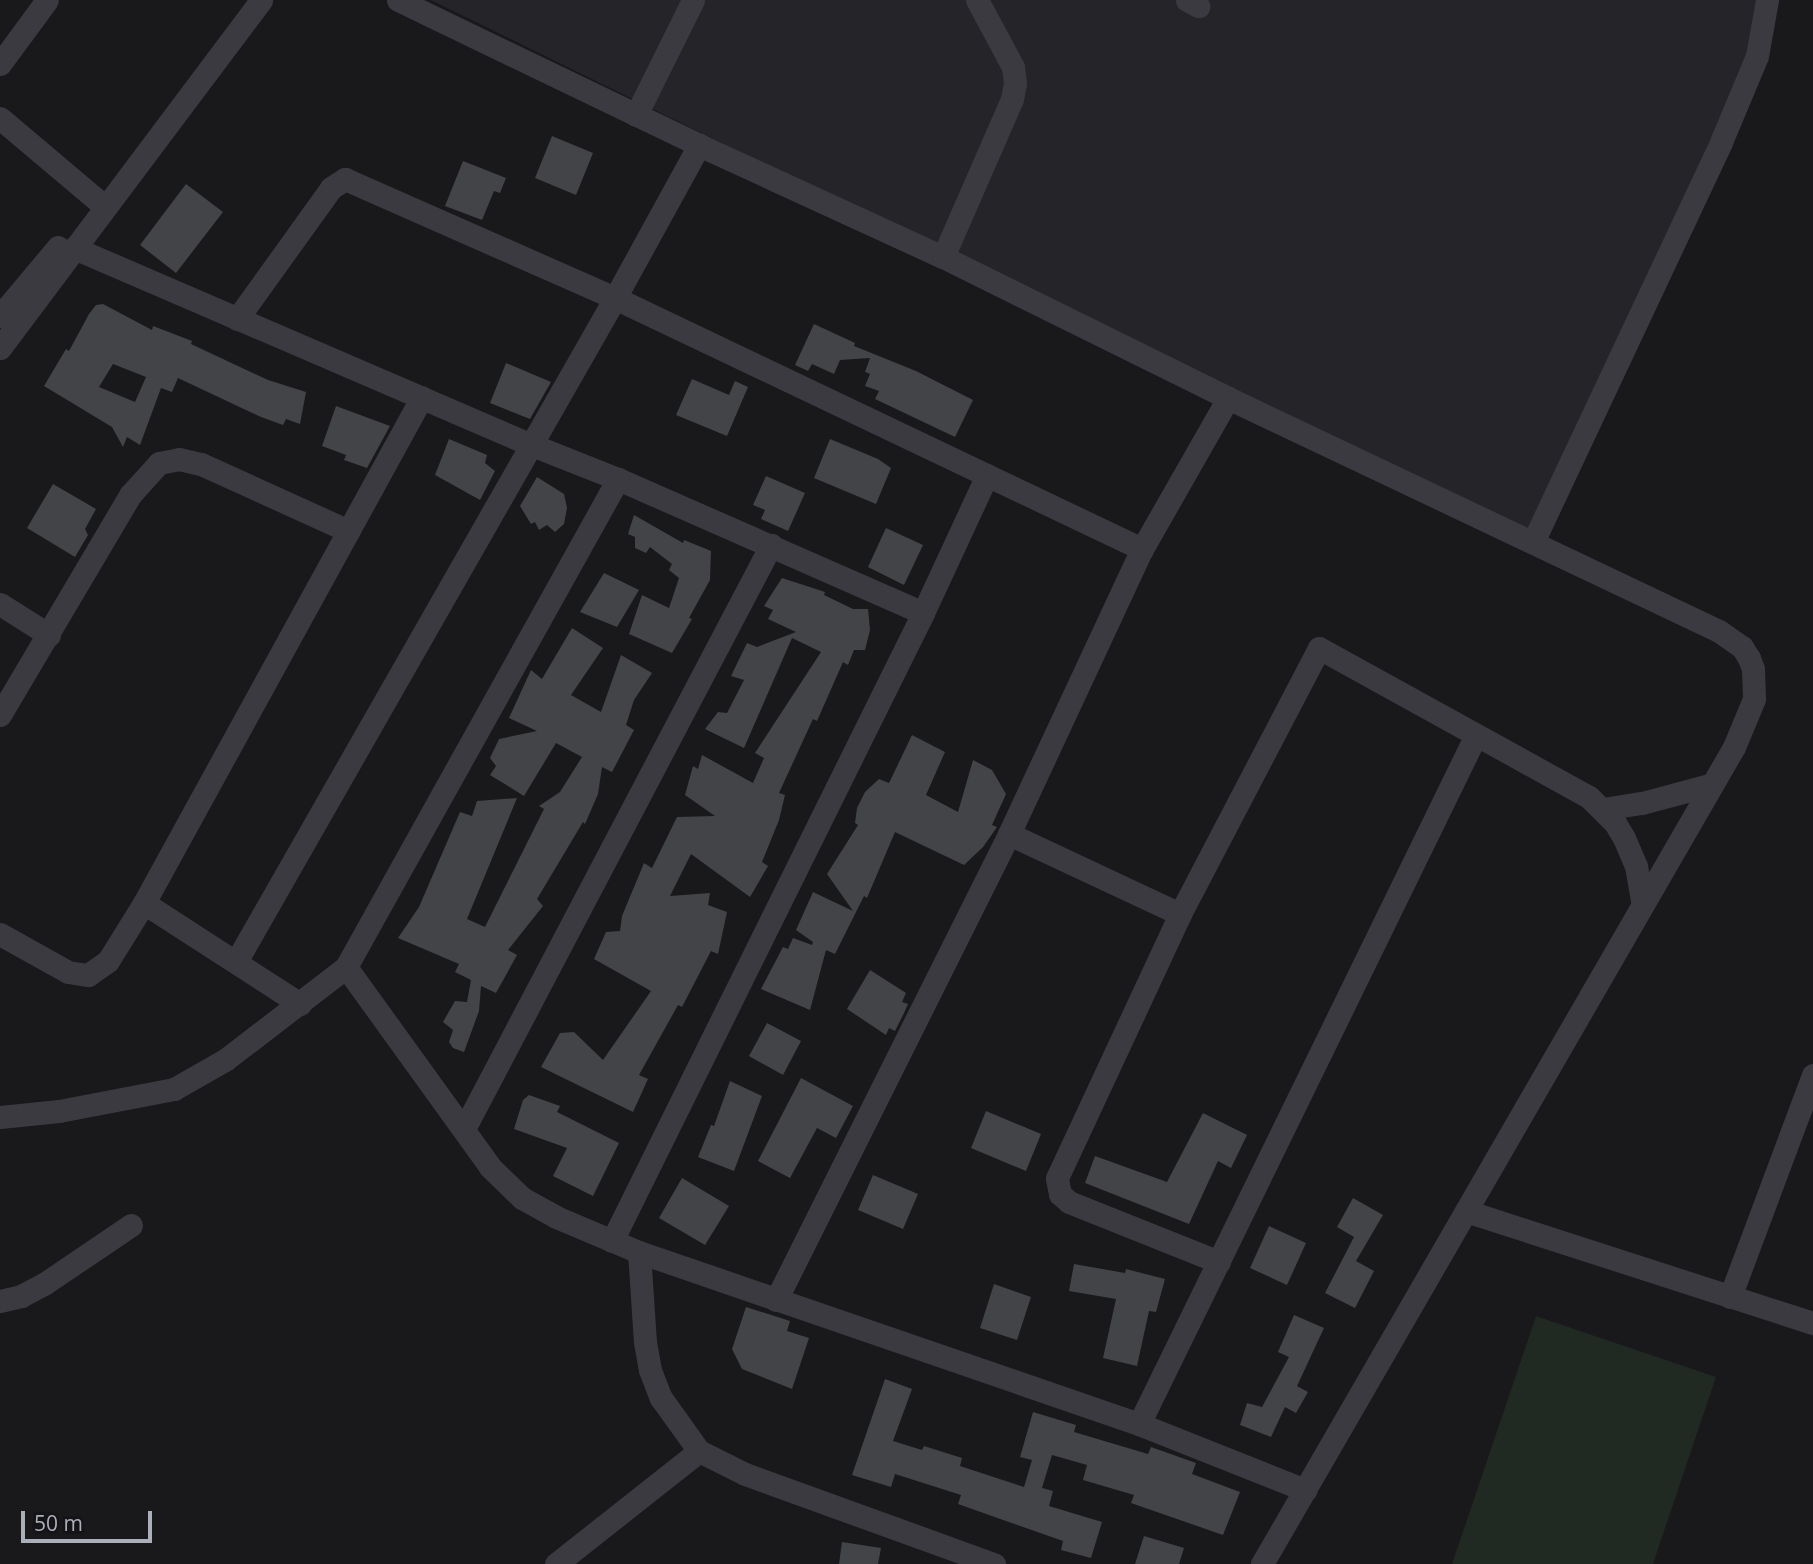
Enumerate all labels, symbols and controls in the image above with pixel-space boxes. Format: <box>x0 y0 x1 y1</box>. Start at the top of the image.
scale bar <box>24 1498 156 1542</box>
text: 50 m <box>34 1509 83 1537</box>

